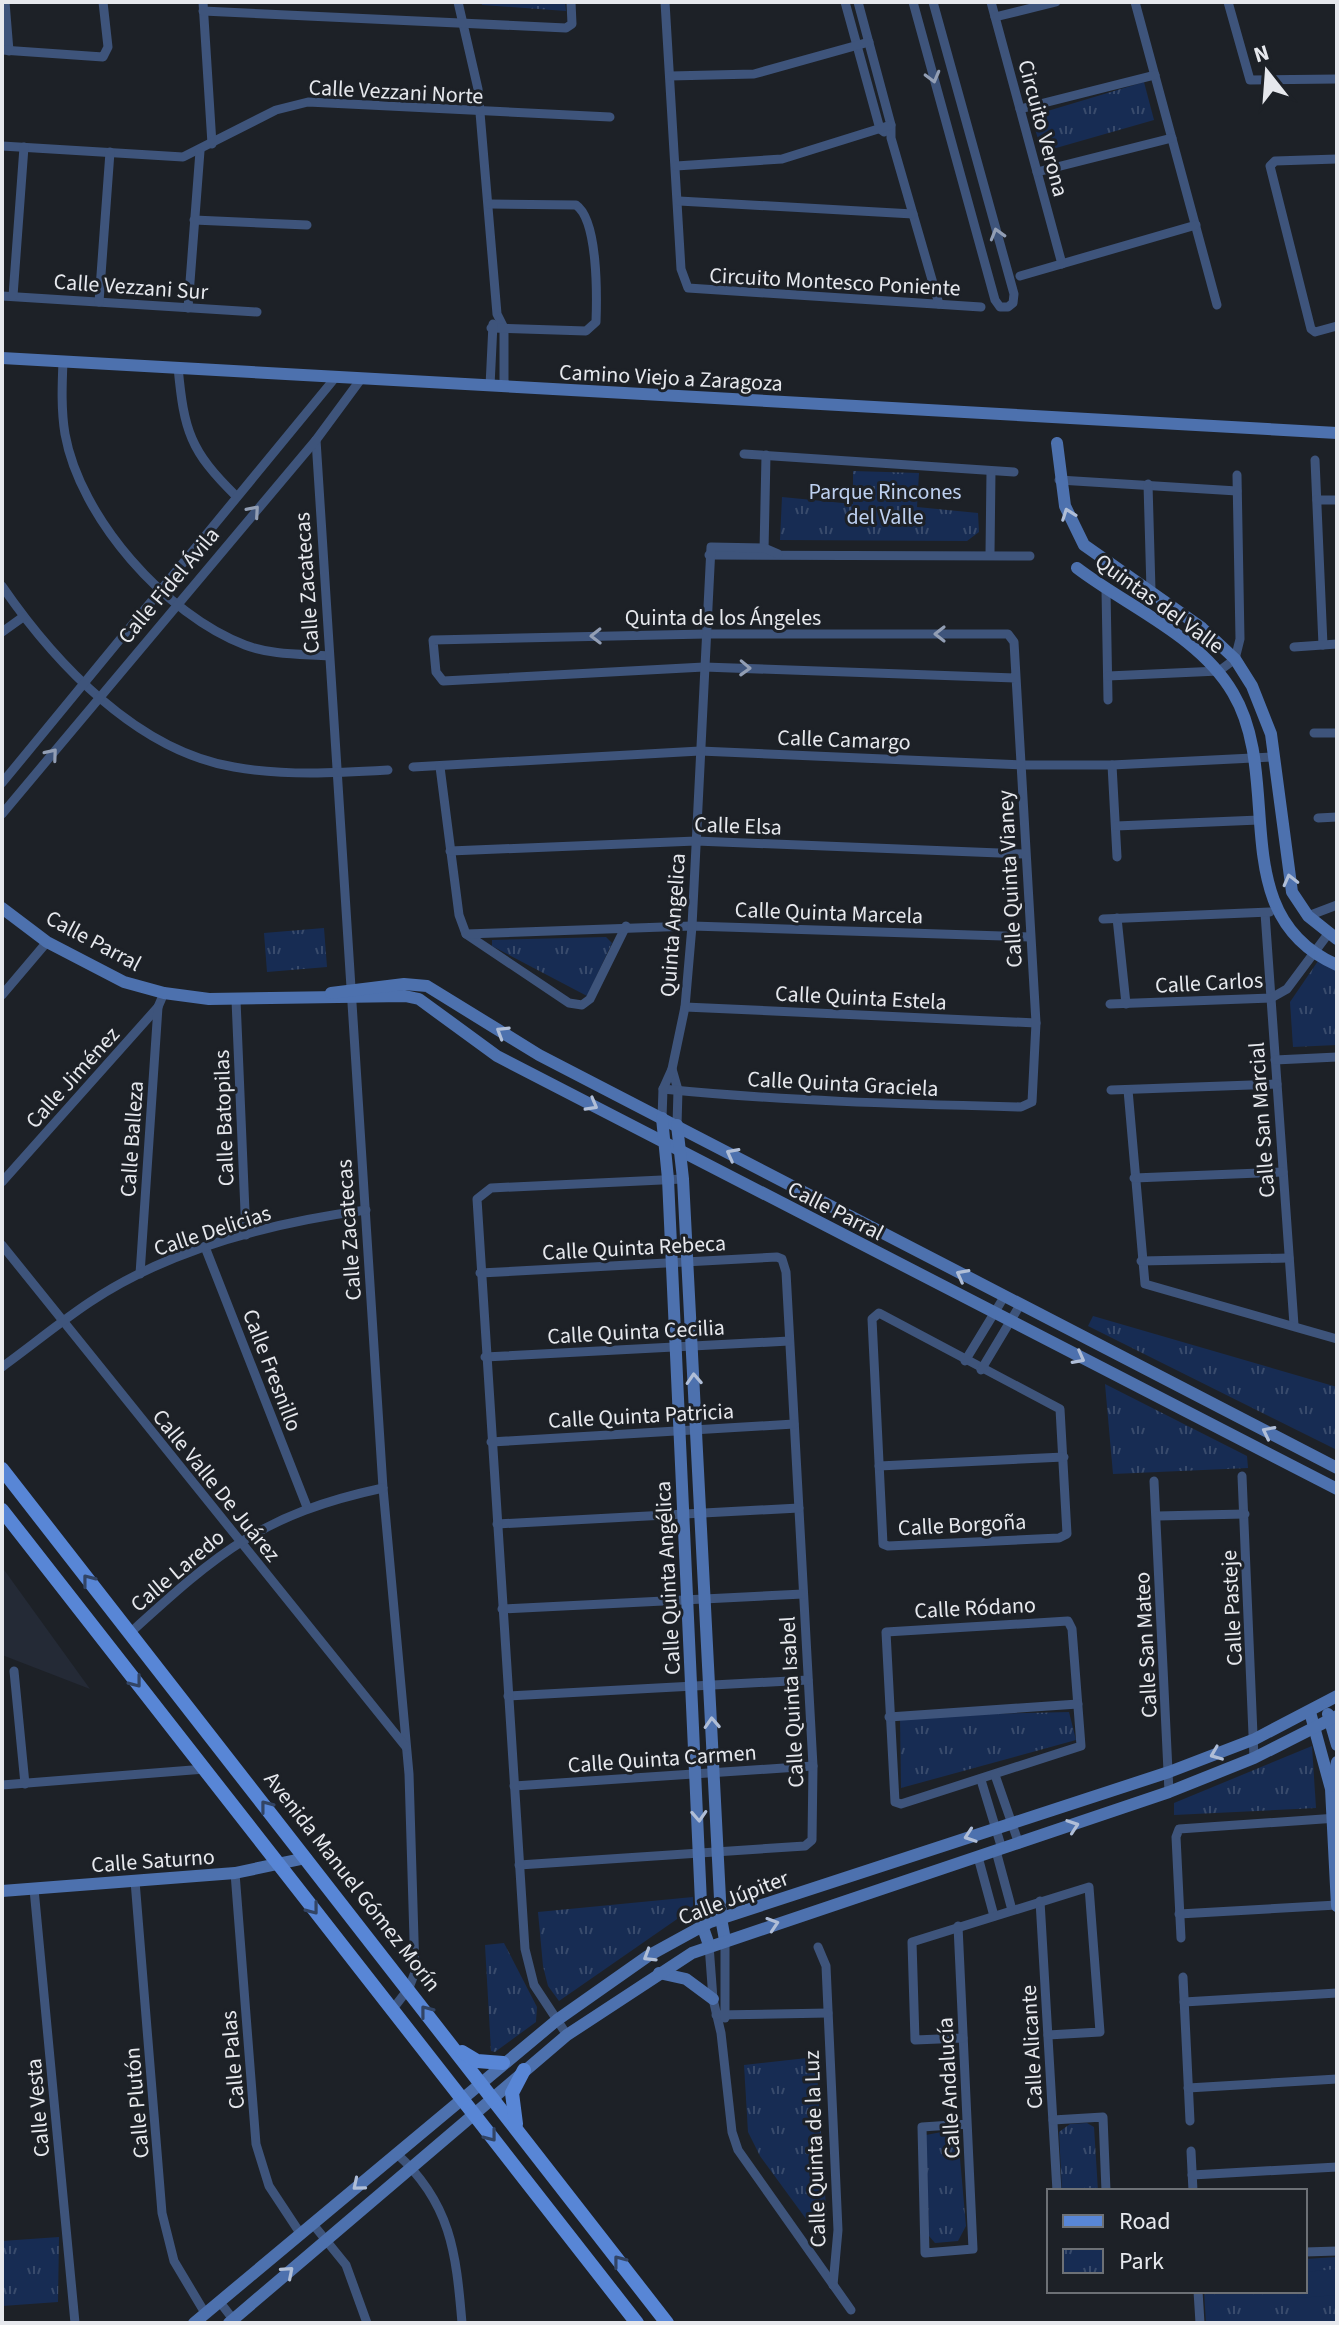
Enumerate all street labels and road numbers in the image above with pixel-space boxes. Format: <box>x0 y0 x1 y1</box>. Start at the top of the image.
street label: Circuito Verona <box>1009 56 1077 200</box>
street label: Calle Vezzani Norte <box>308 71 484 113</box>
street label: Circuito Montesco Poniente <box>708 259 962 305</box>
street label: Calle Vezzani Sur <box>53 266 210 308</box>
street label: Camino Viejo a Zaragoza <box>558 356 784 400</box>
street label: Calle Zacatecas <box>286 511 328 655</box>
street label: Calle Fidel Ávila <box>110 520 227 651</box>
street label: Quintas del Valle <box>1088 546 1231 662</box>
street label: Quinta de los Ángeles <box>625 602 821 634</box>
street label: Calle Camargo <box>777 722 911 758</box>
street label: Calle Quinta Vianey <box>989 789 1031 969</box>
street label: Calle Elsa <box>694 808 782 844</box>
street label: Quinta Angelica <box>652 852 694 998</box>
street label: Calle Quinta Marcela <box>734 894 924 932</box>
street label: Calle Parral <box>40 902 147 979</box>
street label: Calle Carlos <box>1154 964 1264 1002</box>
street label: Calle Quinta Estela <box>774 978 948 1018</box>
street label: Calle Jiménez <box>18 1020 127 1136</box>
street label: Calle San Marcial <box>1241 1041 1283 1199</box>
street label: Calle Batopilas <box>206 1049 242 1187</box>
street label: Calle Quinta Graciela <box>746 1063 939 1105</box>
street label: Calle Balleza <box>112 1080 152 1198</box>
street label: Calle Zacatecas <box>328 1158 370 1302</box>
street label: Calle Parral <box>782 1173 889 1249</box>
street label: Calle Delicias <box>150 1197 275 1265</box>
street label: Calle Quinta Rebeca <box>541 1227 727 1269</box>
street label: Calle Fresnillo <box>234 1305 310 1436</box>
street label: Calle Quinta Cecilia <box>546 1311 726 1353</box>
street label: Calle Quinta Patricia <box>547 1395 735 1437</box>
street label: Calle Valle De Juárez <box>144 1402 288 1569</box>
street label: Calle Quinta Angélica <box>647 1480 689 1676</box>
street label: Calle Borgoña <box>897 1506 1027 1544</box>
street label: Calle Laredo <box>124 1522 232 1620</box>
street label: Calle Pasteje <box>1213 1549 1251 1667</box>
street label: Calle San Mateo <box>1126 1571 1166 1719</box>
street label: Calle Ródano <box>913 1589 1037 1627</box>
street label: Calle Quinta Isabel <box>772 1616 812 1788</box>
street label: Calle Quinta Carmen <box>567 1736 758 1782</box>
street label: Avenida Manuel Gómez Morín <box>256 1765 448 1998</box>
street label: Calle Saturno <box>90 1841 216 1881</box>
street label: Calle Júpiter <box>673 1862 794 1934</box>
street label: Calle Alicante <box>1013 1984 1051 2110</box>
street label: Calle Palas <box>213 2009 253 2110</box>
street label: Calle Andalucía <box>929 2016 969 2159</box>
street label: Calle Plutón <box>116 2046 158 2160</box>
street label: Calle Quinta de la Luz <box>796 2050 834 2248</box>
street label: Calle Vesta <box>18 2057 58 2159</box>

